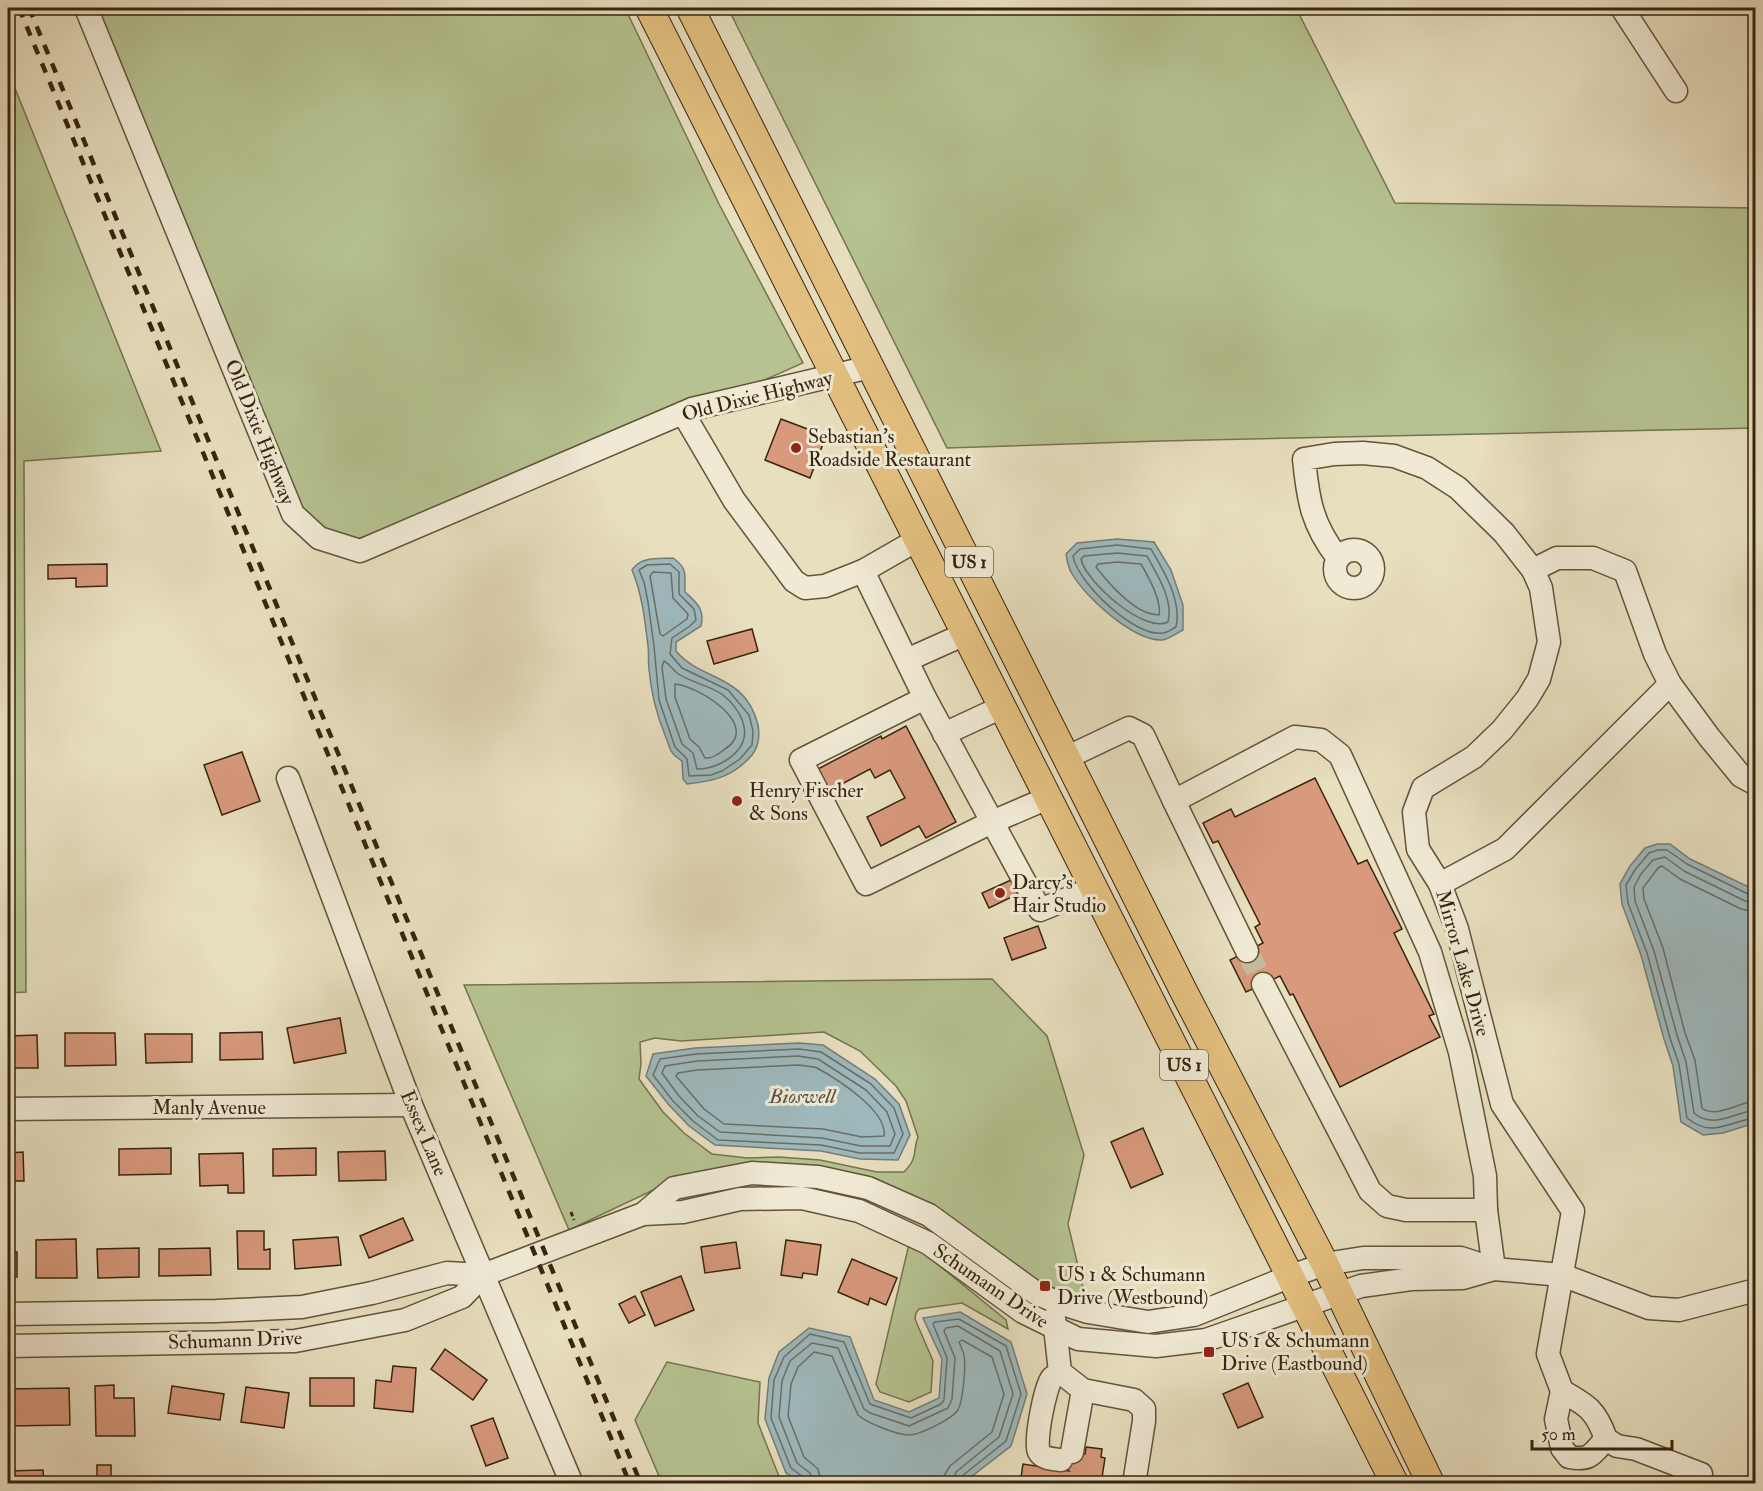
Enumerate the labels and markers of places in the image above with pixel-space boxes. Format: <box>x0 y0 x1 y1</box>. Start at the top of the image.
place label: Sebastian's Roadside Restaurant <box>808 424 972 472</box>
marker: Sebastian's Roadside Restaurant <box>789 441 803 455</box>
place label: Henry Fischer & Sons <box>749 778 864 826</box>
marker: Henry Fischer & Sons <box>730 794 744 808</box>
place label: Darcy's Hair Studio <box>1012 870 1106 918</box>
marker: Darcy's Hair Studio <box>993 886 1007 900</box>
place label: US 1 & Schumann Drive (Westbound) <box>1057 1262 1208 1310</box>
marker: US 1 & Schumann Drive (Westbound) <box>1038 1279 1052 1293</box>
place label: US 1 & Schumann Drive (Eastbound) <box>1221 1328 1370 1376</box>
marker: US 1 & Schumann Drive (Eastbound) <box>1202 1345 1216 1359</box>

